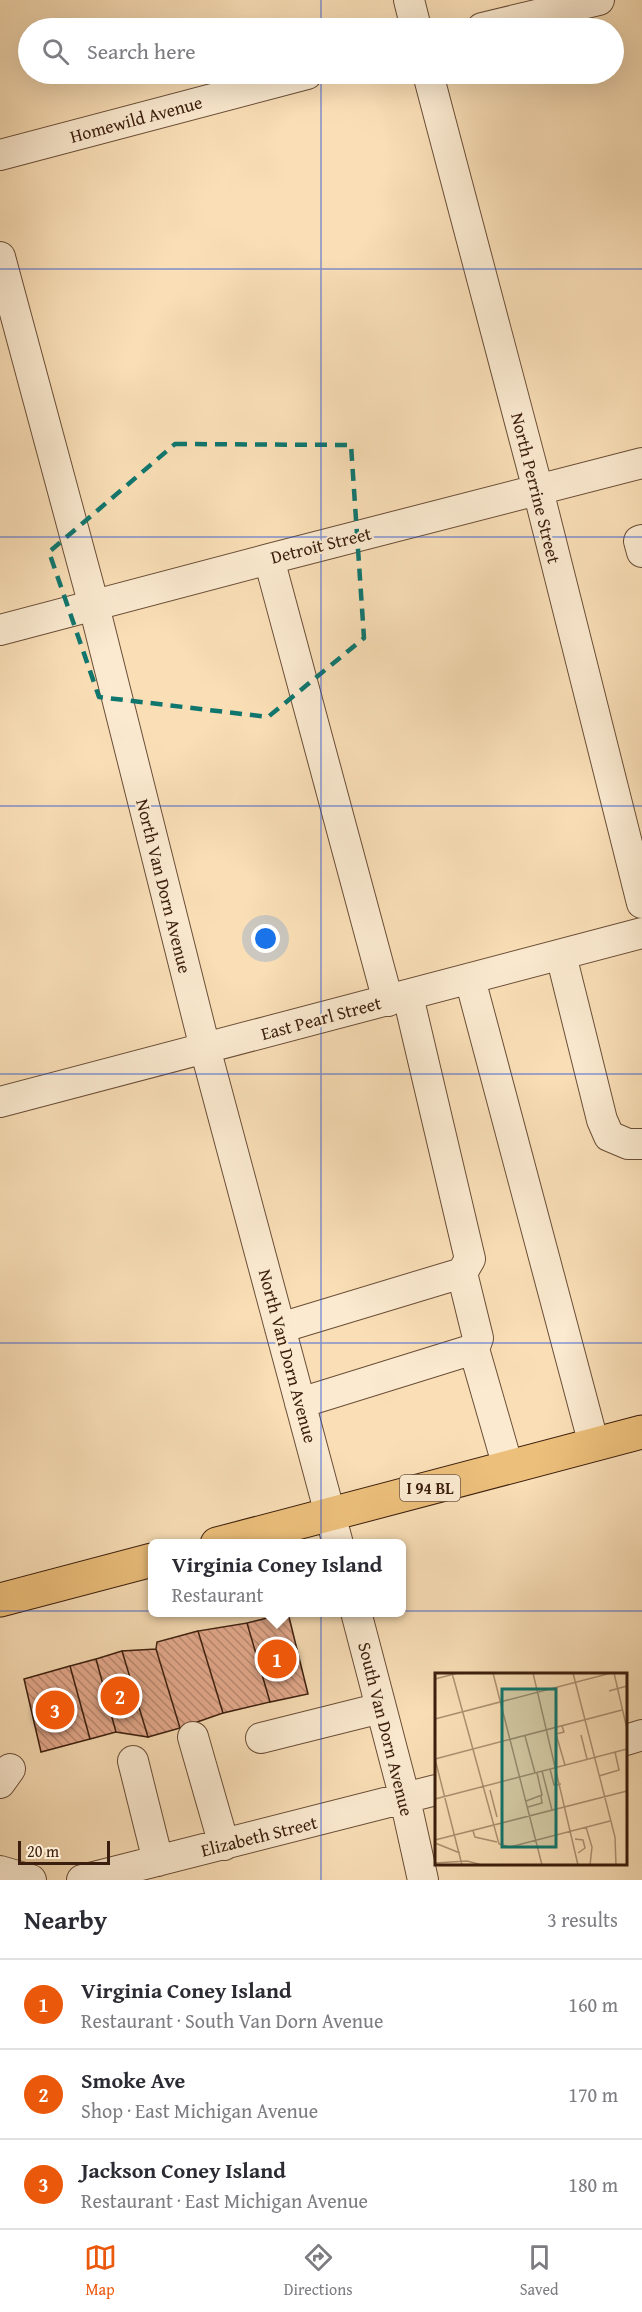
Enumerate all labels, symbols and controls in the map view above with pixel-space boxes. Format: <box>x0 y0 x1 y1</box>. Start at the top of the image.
search box <box>18 18 624 84</box>
icon: search <box>39 35 72 68</box>
text: Search here <box>87 35 196 67</box>
street label: Homewild Avenue <box>67 88 205 150</box>
street label: North Perrine Street <box>504 410 568 567</box>
street label: Detroit Street <box>268 519 375 571</box>
street label: North Van Dorn Avenue <box>129 796 199 976</box>
your location <box>251 924 280 953</box>
street label: East Pearl Street <box>258 989 385 1047</box>
street label: North Van Dorn Avenue <box>252 1266 324 1446</box>
road number: I 94 BL <box>400 1475 460 1501</box>
popup <box>148 1539 406 1617</box>
text: Virginia Coney Island <box>172 1548 382 1580</box>
text: Restaurant <box>172 1580 264 1609</box>
pin: 1 <box>258 1636 296 1682</box>
street label: South Van Dorn Avenue <box>351 1639 421 1819</box>
inset map <box>435 1673 627 1865</box>
pin: 2 <box>100 1674 140 1718</box>
pin: 3 <box>36 1688 74 1732</box>
street label: Elizabeth Street <box>198 1808 321 1864</box>
scale bar <box>18 1838 110 1866</box>
text: 20 m <box>27 1839 59 1863</box>
text: Nearby <box>24 1900 107 1939</box>
text: 3 results <box>547 1905 618 1934</box>
text: Virginia Coney Island <box>81 1974 292 2006</box>
text: 1 <box>38 1990 49 2019</box>
text: 160 m <box>568 1990 618 2019</box>
text: Restaurant · South Van Dorn Avenue <box>81 2006 383 2035</box>
text: Smoke Ave <box>81 2064 185 2096</box>
text: 2 <box>38 2080 49 2109</box>
text: 170 m <box>568 2080 618 2109</box>
text: Shop · East Michigan Avenue <box>81 2096 318 2125</box>
text: Jackson Coney Island <box>81 2154 286 2186</box>
text: 3 <box>38 2170 49 2199</box>
text: 180 m <box>568 2170 618 2199</box>
text: Restaurant · East Michigan Avenue <box>81 2186 368 2215</box>
tab: Map <box>84 2241 117 2301</box>
tab: Directions <box>284 2241 353 2301</box>
tab: Saved <box>520 2241 558 2301</box>

